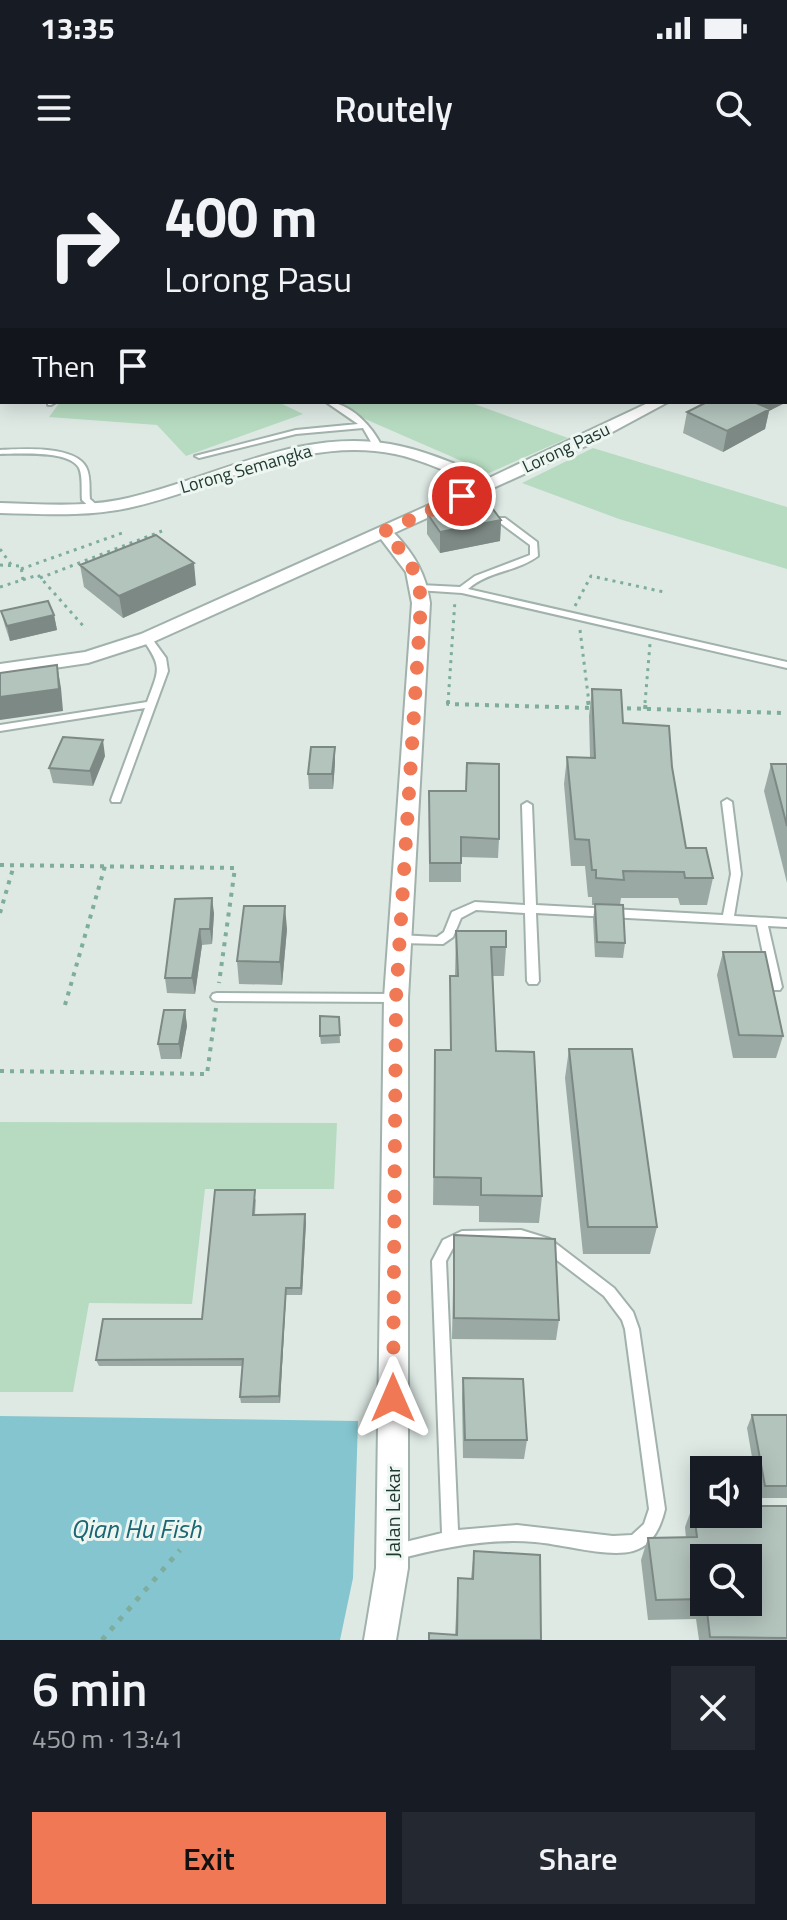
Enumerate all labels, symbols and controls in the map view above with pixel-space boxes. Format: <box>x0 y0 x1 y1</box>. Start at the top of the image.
text: 13:35 <box>40 5 115 51</box>
text: Routely <box>334 81 453 136</box>
icon: menu <box>32 86 76 130</box>
icon: search <box>711 86 755 130</box>
text: 400 m <box>164 174 317 259</box>
icon: right <box>32 192 136 296</box>
text: Lorong Pasu <box>164 251 352 306</box>
text: Then <box>32 343 95 389</box>
icon: arrive <box>111 344 155 388</box>
street label: Lorong Pasu <box>517 415 614 480</box>
street label: Lorong Semangka <box>177 437 315 500</box>
pin <box>428 462 496 530</box>
icon: arrive <box>440 474 484 518</box>
position arrow <box>351 1356 435 1440</box>
map controls <box>690 1456 762 1616</box>
button: sound <box>690 1456 762 1528</box>
street label: Jalan Lekar <box>377 1466 408 1558</box>
water label: Qian Hu Fish <box>71 1509 202 1548</box>
button: search <box>690 1544 762 1616</box>
text: 6 min <box>32 1652 147 1725</box>
button: close <box>671 1666 755 1750</box>
text: 450 m · 13:41 <box>32 1719 184 1758</box>
button: Exit <box>32 1812 386 1904</box>
button: Share <box>402 1812 755 1904</box>

